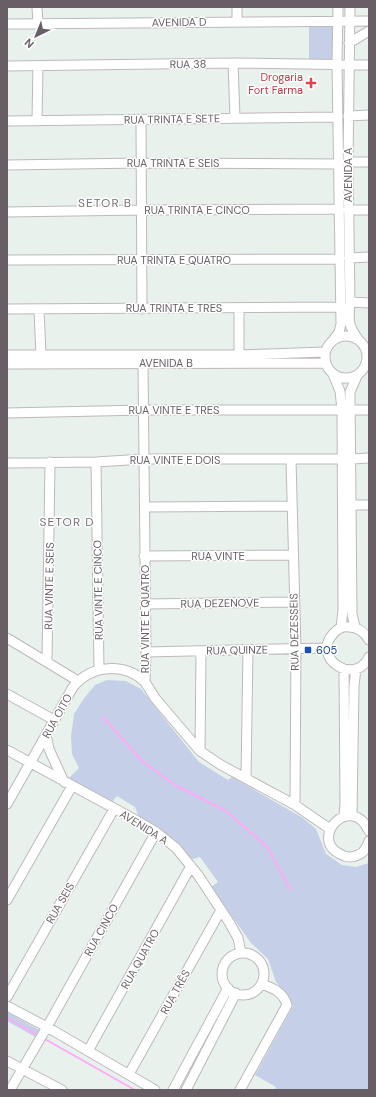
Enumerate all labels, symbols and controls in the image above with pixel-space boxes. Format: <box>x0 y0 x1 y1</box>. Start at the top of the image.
street label: AVENIDA D <box>151 15 207 29</box>
north arrow <box>16 16 56 56</box>
text: N <box>21 35 37 51</box>
street label: RUA 38 <box>169 57 207 71</box>
place label: Drogaria Fort Farma <box>248 70 303 97</box>
marker: Drogaria Fort Farma <box>306 78 316 88</box>
street label: RUA TRINTA E SETE <box>124 111 220 127</box>
street label: AVENIDA A <box>341 148 355 202</box>
street label: RUA TRINTA E SEIS <box>127 156 219 170</box>
district label: SETOR B <box>78 195 132 211</box>
street label: RUA TRINTA E CINCO <box>144 203 250 217</box>
street label: RUA TRINTA E QUATRO <box>117 253 231 267</box>
street label: RUA TRINTA E TRES <box>126 301 222 315</box>
street label: AVENIDA B <box>139 356 193 370</box>
street label: RUA VINTE E TRES <box>129 403 219 417</box>
street label: RUA VINTE E DOIS <box>130 453 220 467</box>
district label: SETOR D <box>40 514 94 530</box>
street label: RUA VINTE E CINCO <box>90 540 106 640</box>
street label: RUA VINTE E SEIS <box>41 542 57 630</box>
street label: RUA VINTE <box>191 549 245 563</box>
street label: RUA VINTE E QUATRO <box>138 565 152 673</box>
street label: RUA DEZESSEIS <box>286 593 302 671</box>
street label: RUA DEZENOVE <box>180 595 260 611</box>
street label: RUA QUINZE <box>206 642 268 658</box>
place label: 605 <box>316 643 337 657</box>
marker: 605 <box>303 645 313 655</box>
street label: RUA OITO <box>39 691 75 741</box>
street label: AVENIDA A <box>117 807 171 847</box>
street label: RUA SEIS <box>43 880 77 926</box>
street label: RUA CINCO <box>81 901 121 959</box>
street label: RUA QUATRO <box>118 926 162 992</box>
street label: RUA TRÊS <box>157 967 193 1017</box>

